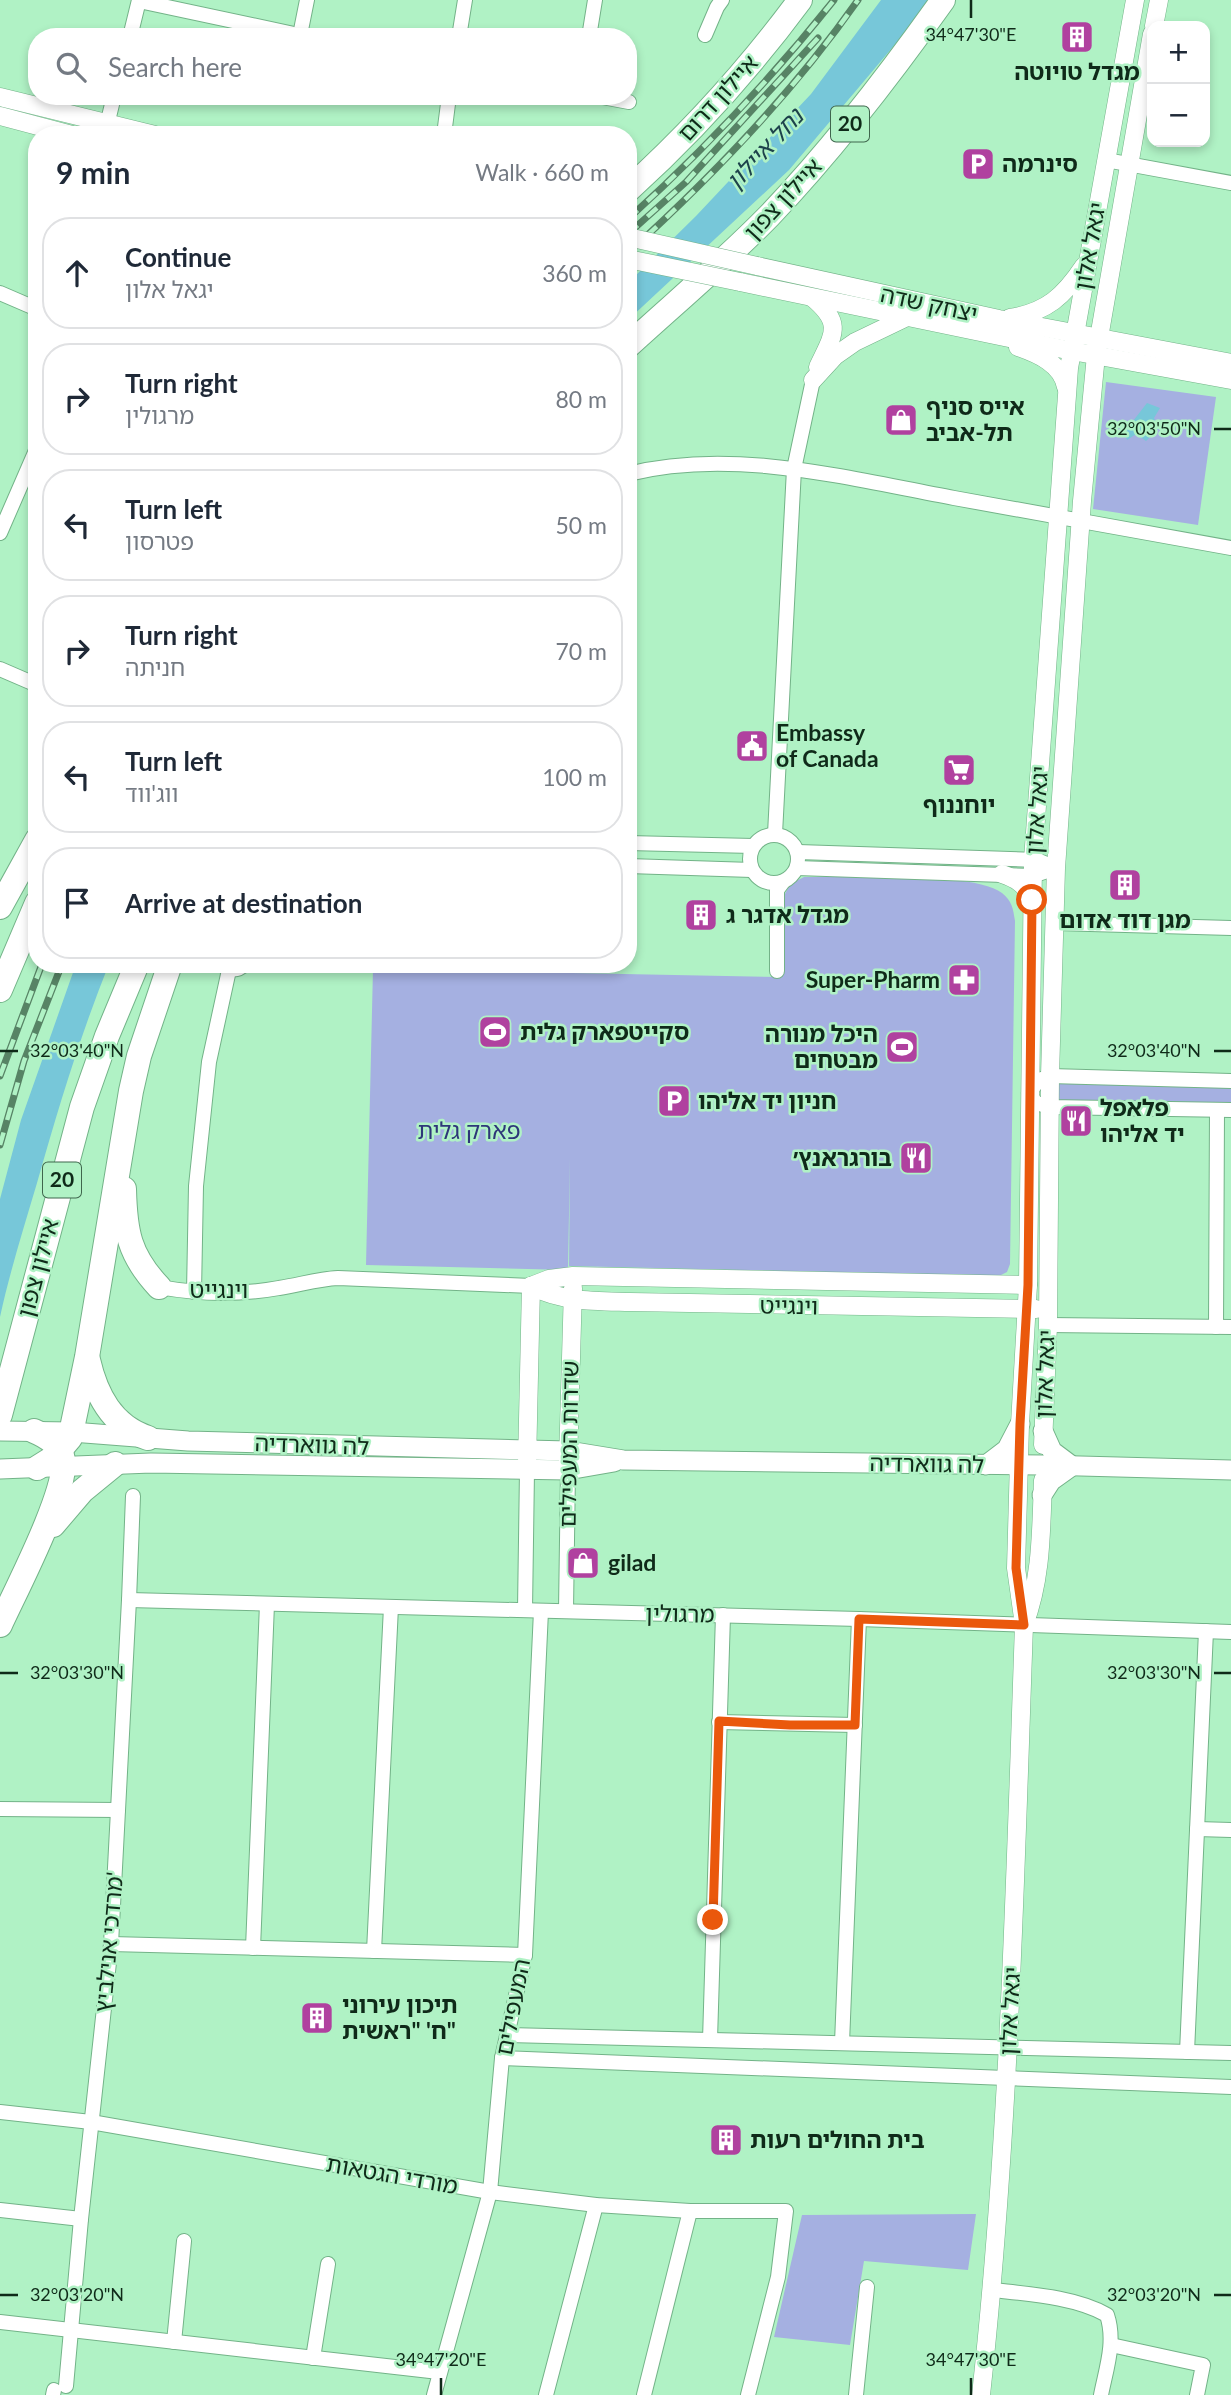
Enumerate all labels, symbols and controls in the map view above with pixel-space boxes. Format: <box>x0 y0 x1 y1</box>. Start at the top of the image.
building icon: מגדל טויוטה <box>1058 18 1096 56</box>
map controls <box>1147 21 1210 147</box>
button: + <box>1147 21 1210 84</box>
text: 34°47'30"E <box>926 23 1016 45</box>
search box <box>28 28 637 105</box>
icon: search <box>52 48 90 86</box>
street label: איילון דרום <box>671 49 763 146</box>
text: Search here <box>108 51 242 83</box>
place label: מגדל טויוטה <box>1014 57 1140 85</box>
button: − <box>1147 84 1210 147</box>
water label: נחל איילון <box>719 100 810 194</box>
road number: 20 <box>831 106 869 142</box>
parking icon: סינרמה <box>959 145 997 183</box>
place label: סינרמה <box>1002 149 1078 177</box>
street label: איילון צפון <box>738 152 827 245</box>
text: 9 min <box>56 154 130 190</box>
text: Walk · 660 m <box>475 158 609 186</box>
street label: יגאל אלון <box>1068 200 1110 292</box>
text: Continue <box>125 241 231 273</box>
icon: ahead <box>58 254 96 292</box>
text: 360 m <box>542 259 607 287</box>
text: יגאל אלון <box>125 275 214 303</box>
street label: יצחק שדה <box>878 279 980 327</box>
text: Turn right <box>125 367 238 399</box>
icon: right <box>58 380 96 418</box>
text: 80 m <box>556 385 607 413</box>
place label: אייס סניף תל-אביב <box>926 392 1024 446</box>
text: מרגולין <box>125 401 194 429</box>
shop icon: אייס סניף תל-אביב <box>882 401 920 439</box>
text: 32°03'50"N <box>1107 417 1201 439</box>
text: Turn left <box>125 493 222 525</box>
icon: left <box>58 506 96 544</box>
text: 50 m <box>556 511 607 539</box>
text: פטרסון <box>125 527 194 555</box>
text: Turn right <box>125 619 238 651</box>
icon: right <box>58 632 96 670</box>
text: 70 m <box>556 637 607 665</box>
text: חניתה <box>125 653 185 681</box>
place label: Embassy of Canada <box>776 718 879 772</box>
public building icon: Embassy of Canada <box>733 727 771 765</box>
text: Turn left <box>125 745 222 777</box>
supermarket icon: יוחננוף <box>940 751 978 789</box>
icon: left <box>58 758 96 796</box>
text: 100 m <box>542 763 607 791</box>
street label: יגאל אלון <box>1019 765 1053 855</box>
text: ווג'ווד <box>125 779 178 807</box>
place label: יוחננוף <box>923 790 995 818</box>
building icon: מגן דוד אדום <box>1106 866 1144 904</box>
icon: arrive <box>58 884 96 922</box>
route start <box>1016 884 1047 915</box>
text: Arrive at destination <box>125 887 362 919</box>
building icon: מגדל אדגר ג <box>682 896 720 934</box>
place label: מגדל אדגר ג <box>726 900 849 928</box>
place label: מגן דוד אדום <box>1059 905 1191 933</box>
pharmacy icon: Super-Pharm <box>945 961 983 999</box>
place label: Super-Pharm <box>806 965 940 993</box>
sports icon: סקייטפארק גלית <box>476 1013 514 1051</box>
place label: סקייטפארק גלית <box>520 1017 689 1045</box>
place label: היכל מנורה מבטחים <box>765 1019 878 1073</box>
sports icon: היכל מנורה מבטחים <box>883 1028 921 1066</box>
text: 32°03'40"N <box>30 1039 124 1061</box>
text: 32°03'40"N <box>1107 1039 1201 1061</box>
parking icon: חניון יד אליהו <box>655 1082 693 1120</box>
place label: חניון יד אליהו <box>698 1086 837 1114</box>
place label: פלאפל יד אליהו <box>1100 1093 1185 1147</box>
restaurant icon: פלאפל יד אליהו <box>1057 1102 1095 1140</box>
park label: פארק גלית <box>417 1116 521 1144</box>
restaurant icon: בורגראנץ׳ <box>897 1139 935 1177</box>
place label: בורגראנץ׳ <box>793 1143 892 1171</box>
road number: 20 <box>43 1162 81 1198</box>
street label: איילון צפון <box>11 1216 64 1320</box>
street label: וינגייט <box>190 1275 248 1303</box>
street label: וינגייט <box>760 1290 818 1320</box>
street label: יגאל אלון <box>1028 1329 1060 1419</box>
street label: שדרות המעפילים <box>553 1360 583 1528</box>
street label: לה גווארדיה <box>254 1428 370 1460</box>
street label: לה גווארדיה <box>870 1448 985 1478</box>
shop icon: gilad <box>564 1544 602 1582</box>
place label: gilad <box>608 1548 656 1576</box>
street label: מרגולין <box>645 1598 715 1628</box>
text: 32°03'30"N <box>30 1661 124 1683</box>
text: 32°03'30"N <box>1107 1661 1201 1683</box>
street label: מרדכי אנילביץ' <box>88 1870 128 2013</box>
route end <box>697 1904 728 1935</box>
street label: המעפילים <box>489 1956 535 2057</box>
street label: יגאל אלון <box>993 1966 1025 2056</box>
place label: תיכון עירוני ח' "ראשית" <box>342 1990 458 2044</box>
building icon: תיכון עירוני ח' "ראשית" <box>298 1999 336 2037</box>
building icon: בית החולים רעות <box>707 2121 745 2159</box>
place label: בית החולים רעות <box>750 2125 925 2153</box>
street label: מורדי הגטאות <box>324 2149 460 2199</box>
text: 32°03'20"N <box>30 2283 124 2305</box>
text: 32°03'20"N <box>1107 2283 1201 2305</box>
text: 34°47'20"E <box>396 2348 486 2370</box>
text: 34°47'30"E <box>926 2348 1016 2370</box>

